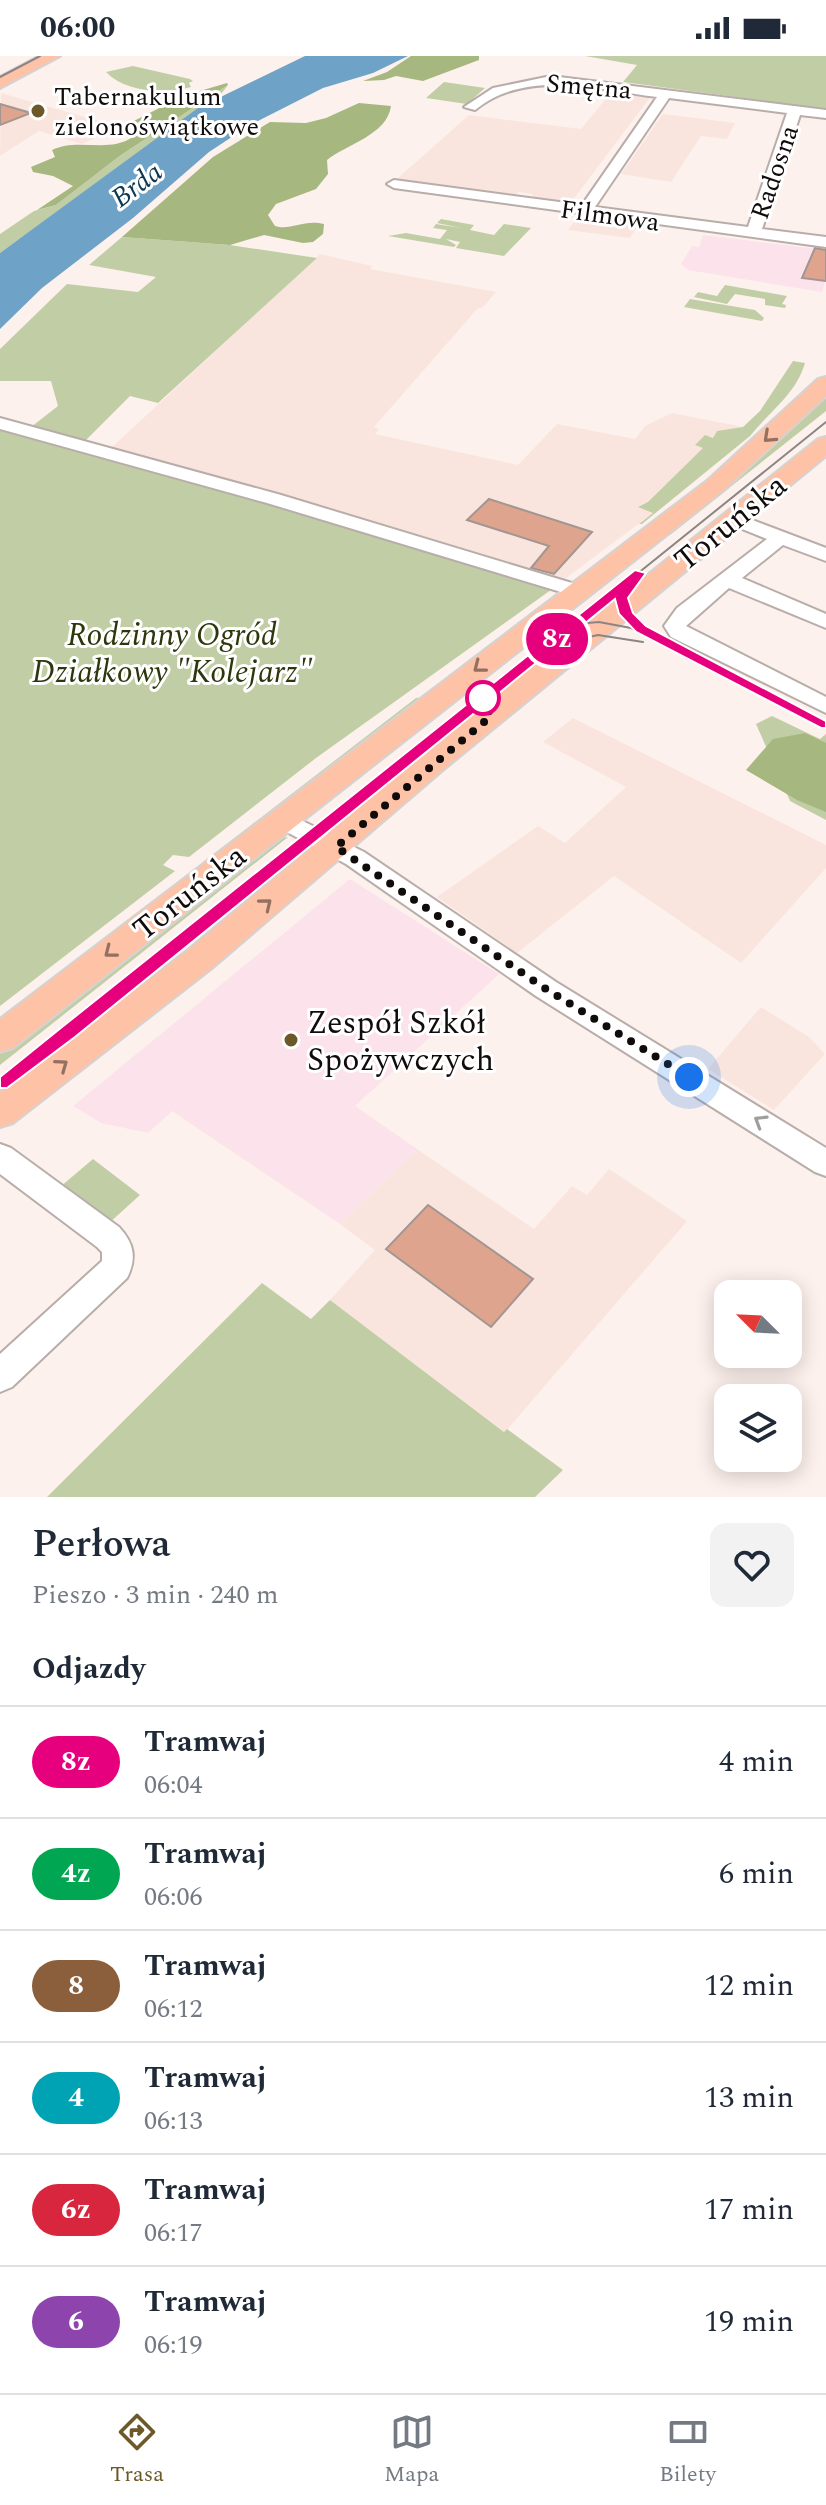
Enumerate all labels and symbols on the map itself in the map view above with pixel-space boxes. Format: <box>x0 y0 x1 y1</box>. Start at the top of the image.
street label: Smętna <box>544 63 634 111</box>
place label: Tabernakulum zielonoświątkowe <box>54 77 259 147</box>
marker: Tabernakulum zielonoświątkowe <box>29 102 47 120</box>
street label: Radosna <box>740 119 810 225</box>
water label: Brda <box>102 151 172 219</box>
street label: Filmowa <box>557 189 663 243</box>
one-way arrow <box>764 428 778 442</box>
street label: Toruńska <box>664 462 798 584</box>
park label: Rodzinny Ogród Działkowy "Kolejarz" <box>32 611 313 697</box>
line badge: 8z <box>521 613 593 665</box>
one-way arrow <box>474 657 488 672</box>
unlabelled marker <box>466 681 500 715</box>
street label: Toruńska <box>122 833 258 954</box>
one-way arrow <box>257 899 271 914</box>
one-way arrow <box>105 943 119 957</box>
place label: Zespół Szkół Spożywczych <box>307 999 494 1085</box>
marker: Zespół Szkół Spożywczych <box>282 1031 300 1049</box>
your location <box>669 1057 709 1097</box>
one-way arrow <box>53 1060 68 1074</box>
one-way arrow <box>754 1116 769 1131</box>
north arrow <box>714 1280 802 1368</box>

